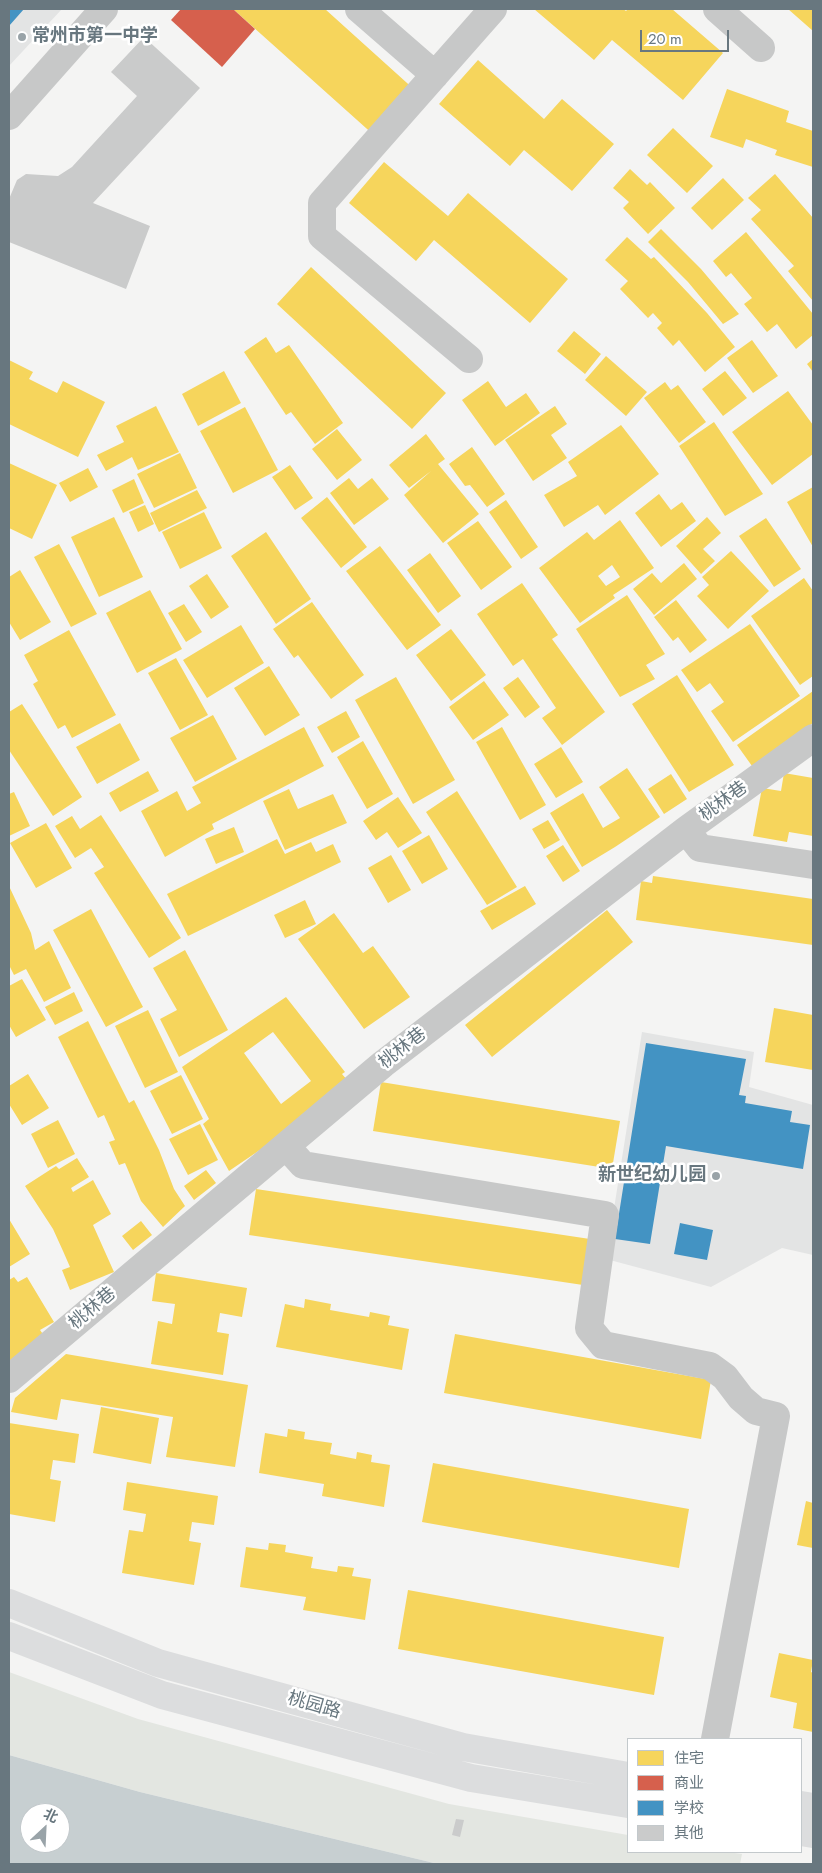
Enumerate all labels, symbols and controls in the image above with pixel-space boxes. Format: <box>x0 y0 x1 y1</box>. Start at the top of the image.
scale bar <box>642 20 731 52</box>
place label: 常州市第一中学 <box>32 26 158 48</box>
text: 20 m <box>648 28 682 50</box>
marker: 常州市第一中学 <box>16 31 28 43</box>
street label: 桃林巷 <box>696 777 752 827</box>
street label: 桃林巷 <box>375 1024 431 1074</box>
place label: 新世纪幼儿园 <box>598 1165 706 1187</box>
marker: 新世纪幼儿园 <box>710 1170 722 1182</box>
street label: 桃林巷 <box>65 1283 121 1335</box>
street label: 桃园路 <box>285 1688 343 1724</box>
legend <box>627 1738 802 1853</box>
text: 住宅 <box>674 1747 704 1769</box>
text: 商业 <box>674 1772 704 1794</box>
text: 学校 <box>674 1797 704 1819</box>
north arrow <box>20 1803 70 1853</box>
text: 北 <box>40 1803 61 1827</box>
text: 其他 <box>674 1822 704 1844</box>

